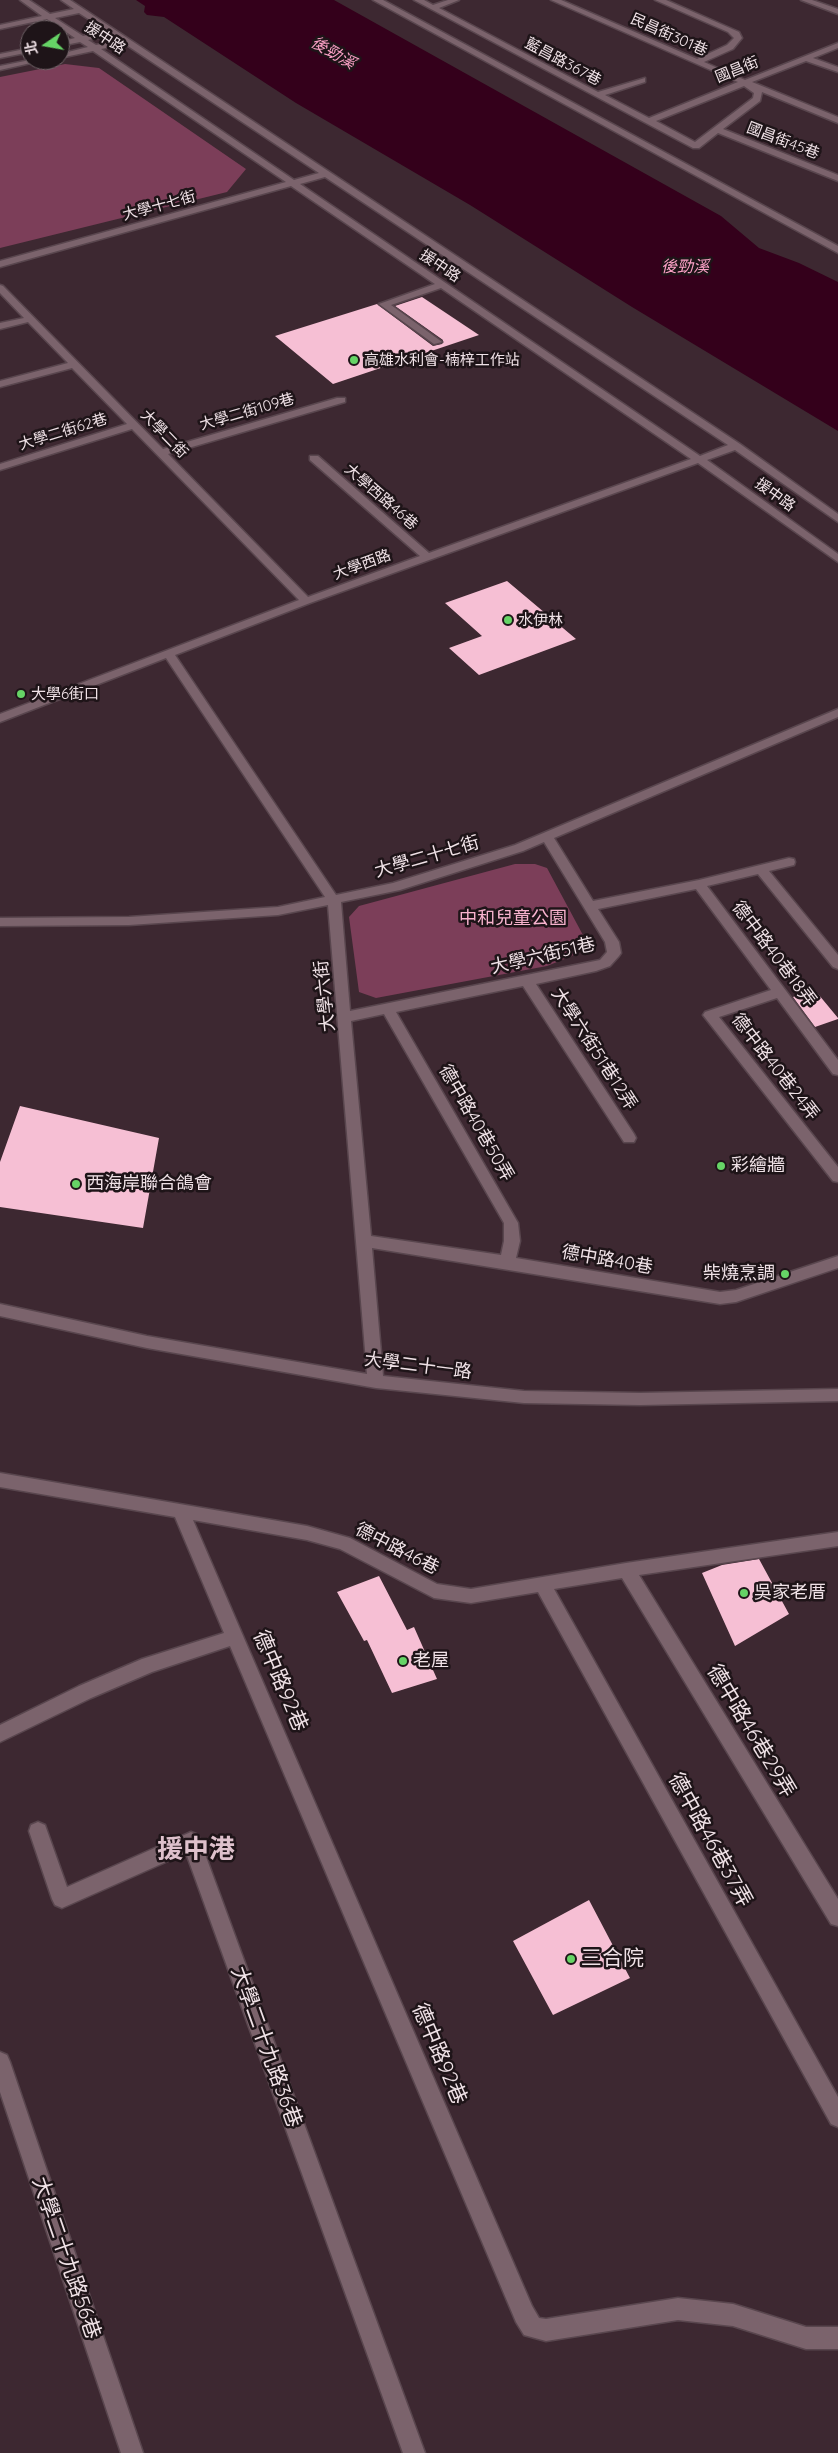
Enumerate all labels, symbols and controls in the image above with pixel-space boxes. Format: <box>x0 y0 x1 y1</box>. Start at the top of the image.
street label: 民昌街301巷 <box>628 10 710 60</box>
street label: 援中路 <box>81 18 129 58</box>
north arrow <box>20 20 70 70</box>
water label: 後勁溪 <box>307 33 359 73</box>
street label: 藍昌路367巷 <box>522 34 604 90</box>
text: 北 <box>21 39 42 57</box>
street label: 國昌街 <box>713 53 761 87</box>
street label: 國昌街45巷 <box>744 119 822 163</box>
street label: 大學十七街 <box>120 188 198 224</box>
street label: 援中路 <box>416 246 464 286</box>
water label: 後勁溪 <box>661 257 709 277</box>
place label: 高雄水利會-楠梓工作站 <box>364 351 520 369</box>
marker: 高雄水利會-楠梓工作站 <box>348 354 360 366</box>
street label: 大學二街109巷 <box>197 390 297 434</box>
street label: 大學二街 <box>137 406 191 462</box>
street label: 大學二街62巷 <box>17 410 109 454</box>
street label: 大學西路46巷 <box>341 460 421 534</box>
street label: 援中路 <box>752 474 798 516</box>
street label: 大學西路 <box>331 546 393 584</box>
place label: 水伊林 <box>518 611 563 629</box>
marker: 水伊林 <box>502 614 514 626</box>
place label: 大學6街口 <box>31 685 99 703</box>
marker: 大學6街口 <box>15 688 27 700</box>
street label: 大學二十七街 <box>372 832 482 882</box>
street label: 德中路40巷18弄 <box>727 897 821 1011</box>
park label: 中和兒童公園 <box>459 908 567 930</box>
street label: 大學六街51巷 <box>489 934 597 978</box>
street label: 大學六街 <box>310 959 340 1033</box>
street label: 大學六街51巷12弄 <box>547 984 641 1114</box>
street label: 德中路40巷24弄 <box>727 1009 823 1125</box>
street label: 德中路40巷50弄 <box>434 1061 518 1185</box>
place label: 彩繪牆 <box>731 1155 785 1177</box>
marker: 彩繪牆 <box>715 1160 727 1172</box>
place label: 西海岸聯合鴿會 <box>86 1173 212 1195</box>
marker: 西海岸聯合鴿會 <box>70 1178 82 1190</box>
street label: 德中路40巷 <box>560 1241 654 1279</box>
place label: 柴燒烹調 <box>703 1263 775 1285</box>
marker: 柴燒烹調 <box>779 1268 791 1280</box>
street label: 大學二十一路 <box>363 1349 473 1383</box>
street label: 德中路46巷 <box>351 1519 443 1579</box>
place label: 吳家老厝 <box>754 1582 826 1604</box>
marker: 吳家老厝 <box>738 1587 750 1599</box>
street label: 德中路92巷 <box>247 1627 313 1735</box>
place label: 老屋 <box>413 1650 449 1672</box>
marker: 老屋 <box>397 1655 409 1667</box>
street label: 德中路46巷29弄 <box>701 1660 801 1802</box>
street label: 德中路46巷37弄 <box>663 1769 757 1911</box>
district label: 援中港 <box>157 1834 235 1866</box>
place label: 三合院 <box>581 1946 644 1972</box>
marker: 三合院 <box>565 1953 577 1965</box>
street label: 大學二十九路36巷 <box>225 1963 307 2131</box>
street label: 德中路92巷 <box>406 2000 472 2108</box>
street label: 大學二十九路56巷 <box>26 2174 106 2342</box>

